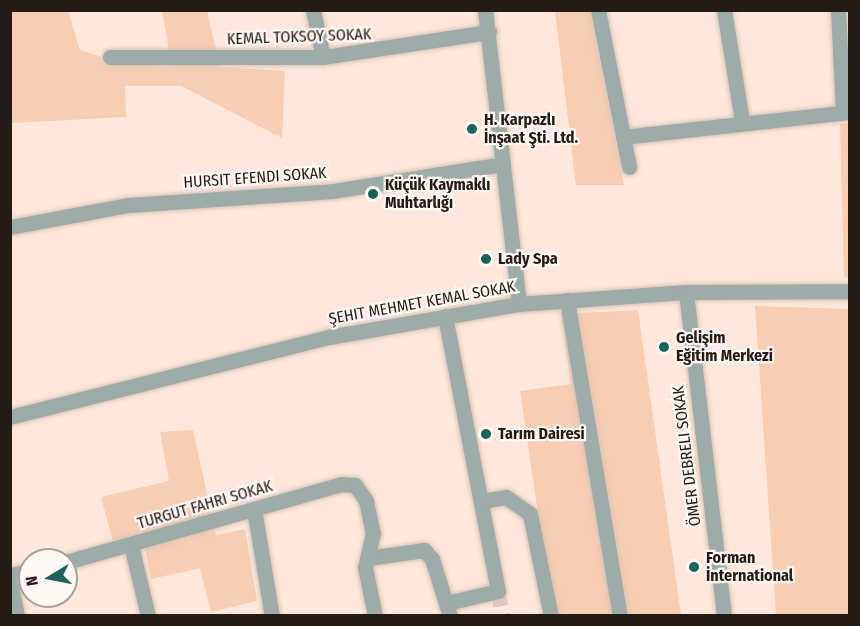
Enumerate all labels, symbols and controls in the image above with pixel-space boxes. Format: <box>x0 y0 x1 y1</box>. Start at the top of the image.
street label: KEMAL TOKSOY SOKAK <box>227 25 371 49</box>
place label: H. Karpazlı İnşaat Şti. Ltd. <box>484 110 578 148</box>
marker: H. Karpazlı İnşaat Şti. Ltd. <box>465 122 479 136</box>
street label: HURSIT EFENDI SOKAK <box>183 163 327 193</box>
place label: Küçük Kaymaklı Muhtarlığı <box>385 175 490 213</box>
marker: Küçük Kaymaklı Muhtarlığı <box>366 187 380 201</box>
place label: Lady Spa <box>498 249 558 269</box>
marker: Lady Spa <box>479 252 493 266</box>
street label: ŞEHIT MEHMET KEMAL SOKAK <box>327 277 517 329</box>
place label: Gelişim Eğitim Merkezi <box>676 328 773 366</box>
marker: Gelişim Eğitim Merkezi <box>657 340 671 354</box>
street label: ÖMER DEBRELI SOKAK <box>669 385 705 527</box>
place label: Tarım Dairesi <box>498 424 585 444</box>
marker: Tarım Dairesi <box>479 427 493 441</box>
street label: TURGUT FAHRI SOKAK <box>135 477 275 533</box>
north arrow <box>18 548 78 608</box>
place label: Forman İnternational <box>706 548 793 586</box>
marker: Forman İnternational <box>687 560 701 574</box>
text: N <box>22 574 42 587</box>

